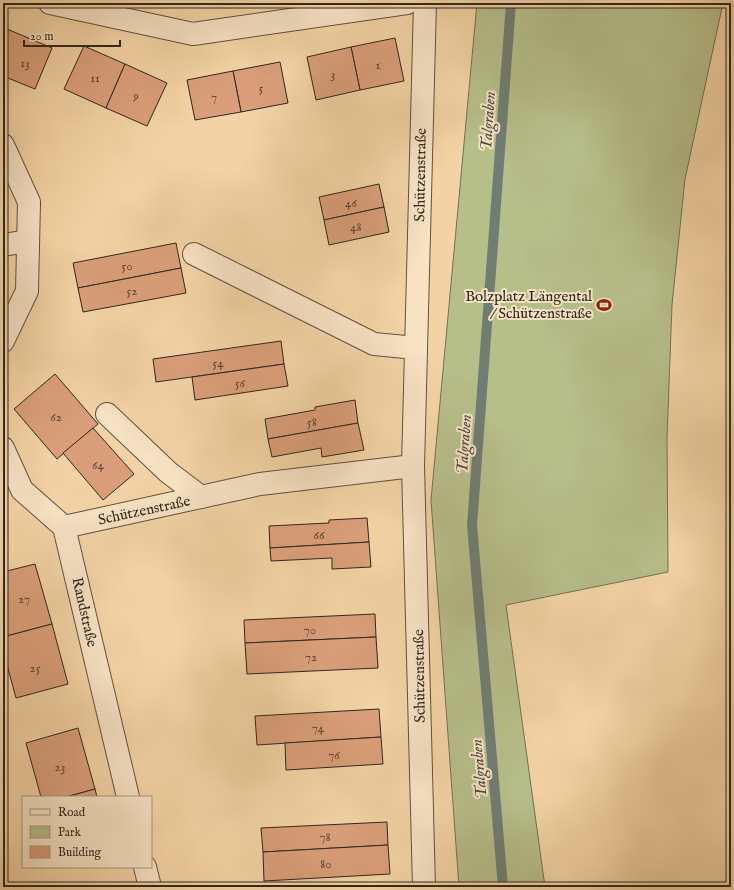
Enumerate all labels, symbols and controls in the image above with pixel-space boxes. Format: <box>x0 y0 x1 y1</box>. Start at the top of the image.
scale bar <box>24 22 120 48</box>
text: 20 m <box>30 29 53 44</box>
house number: 13 <box>20 55 30 72</box>
house number: 1 <box>376 57 381 74</box>
house number: 3 <box>331 66 336 83</box>
house number: 11 <box>90 70 100 87</box>
house number: 5 <box>259 80 264 97</box>
house number: 9 <box>132 88 139 105</box>
house number: 7 <box>211 89 217 106</box>
water label: Talgraben <box>477 91 501 151</box>
street label: Schützenstraße <box>410 128 431 222</box>
house number: 46 <box>345 195 357 212</box>
house number: 48 <box>350 219 362 236</box>
house number: 50 <box>121 258 133 275</box>
house number: 52 <box>127 283 137 300</box>
place label: Bolzplatz Längental / Schützenstraße <box>465 287 593 323</box>
sports icon: Bolzplatz Längental / Schützenstraße <box>595 296 613 314</box>
house number: 54 <box>212 355 224 372</box>
house number: 56 <box>235 375 246 392</box>
house number: 62 <box>50 409 62 426</box>
house number: 58 <box>307 414 317 431</box>
water label: Talgraben <box>453 414 477 474</box>
house number: 64 <box>92 457 105 474</box>
street label: Schützenstraße <box>96 491 192 530</box>
house number: 66 <box>314 527 325 544</box>
street label: Randstraße <box>67 575 102 649</box>
house number: 27 <box>18 591 30 608</box>
house number: 70 <box>304 622 316 639</box>
street label: Schützenstraße <box>409 629 430 723</box>
house number: 72 <box>305 649 317 666</box>
house number: 25 <box>30 660 41 677</box>
house number: 74 <box>312 720 325 737</box>
water label: Talgraben <box>467 738 493 799</box>
house number: 76 <box>328 747 340 764</box>
house number: 23 <box>55 759 66 776</box>
legend <box>22 796 152 868</box>
text: Road <box>58 805 86 820</box>
text: Park <box>58 825 81 840</box>
house number: 78 <box>319 829 331 846</box>
text: Building <box>58 845 102 860</box>
house number: 80 <box>320 856 332 873</box>

